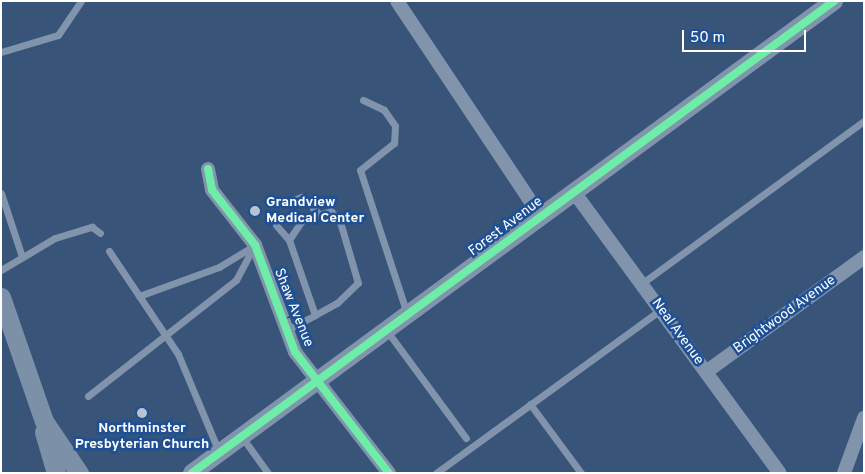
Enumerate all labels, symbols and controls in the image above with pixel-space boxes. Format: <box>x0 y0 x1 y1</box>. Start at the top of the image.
scale bar <box>685 20 809 52</box>
text: 50 m <box>690 29 725 48</box>
street label: Forest Avenue <box>465 194 547 260</box>
place label: Grandview Medical Center <box>266 195 364 228</box>
marker: Grandview Medical Center <box>248 204 262 218</box>
street label: Shaw Avenue <box>270 266 316 350</box>
street label: Brightwood Avenue <box>730 272 840 358</box>
street label: Neal Avenue <box>647 295 707 369</box>
marker: Northminster Presbyterian Church <box>136 407 148 419</box>
place label: Northminster Presbyterian Church <box>75 421 209 454</box>

